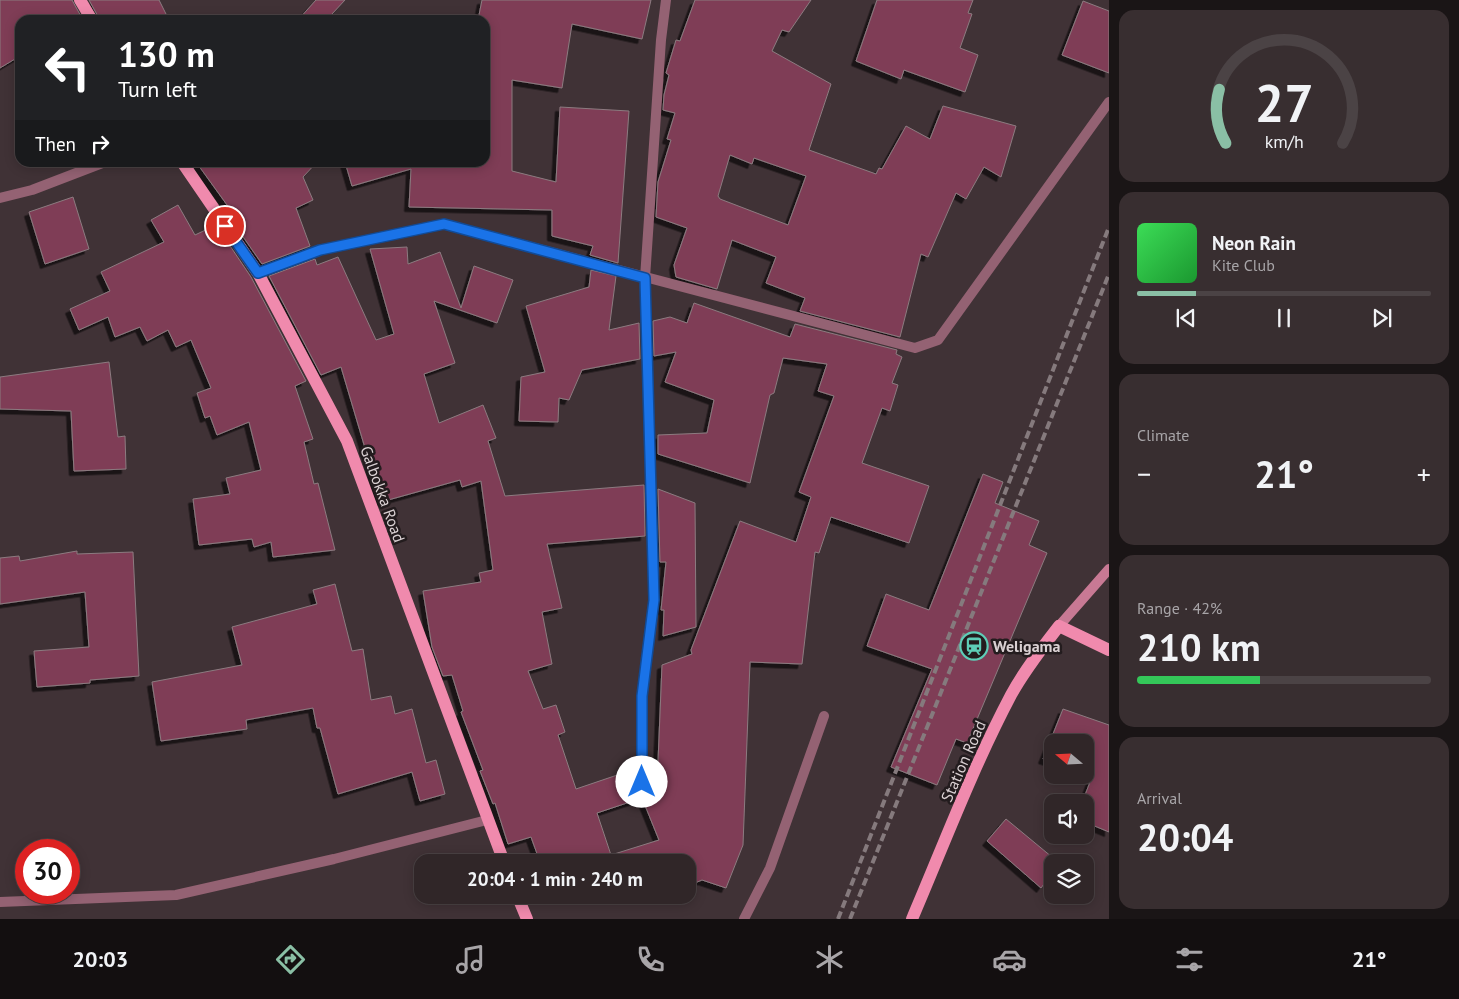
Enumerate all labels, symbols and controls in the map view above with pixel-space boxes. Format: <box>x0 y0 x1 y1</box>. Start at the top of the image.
text: 130 m <box>118 31 215 77</box>
icon: left <box>35 35 100 100</box>
text: 27 <box>1255 69 1313 136</box>
text: Turn left <box>118 75 197 103</box>
icon: right <box>86 130 114 158</box>
text: km/h <box>1264 130 1304 153</box>
text: Then <box>35 132 76 156</box>
pin <box>204 205 246 247</box>
icon: arrive <box>211 212 239 240</box>
text: Neon Rain <box>1212 231 1296 255</box>
text: Kite Club <box>1212 255 1275 275</box>
icon: previous <box>1172 304 1200 332</box>
icon: pause <box>1270 304 1298 332</box>
icon: next <box>1368 304 1396 332</box>
text: Climate <box>1137 425 1189 445</box>
street label: Galbokka Road <box>356 443 410 545</box>
text: 21° <box>1254 449 1314 498</box>
text: − <box>1137 455 1151 492</box>
text: + <box>1417 455 1431 492</box>
text: Range · 42% <box>1137 598 1222 618</box>
text: 210 km <box>1137 622 1261 671</box>
station icon: Weligama <box>959 631 989 661</box>
place label: Weligama <box>993 636 1060 656</box>
street label: Station Road <box>936 717 990 805</box>
north arrow <box>1044 734 1094 784</box>
map controls <box>1044 734 1094 904</box>
position arrow <box>615 755 667 807</box>
text: Arrival <box>1137 788 1182 808</box>
button: sound <box>1044 794 1094 844</box>
text: 20:04 <box>1137 812 1233 861</box>
speed limit sign: 30 <box>15 839 80 904</box>
button: layers <box>1044 854 1094 904</box>
text: 20:04 · 1 min · 240 m <box>467 867 643 891</box>
icon: directions <box>273 942 308 977</box>
icon: music <box>453 942 488 977</box>
icon: phone <box>633 942 668 977</box>
icon: climate <box>812 942 847 977</box>
icon: car <box>992 942 1027 977</box>
icon: filters <box>1172 942 1207 977</box>
text: 20:03 <box>72 945 128 973</box>
text: 21° <box>1352 945 1386 973</box>

